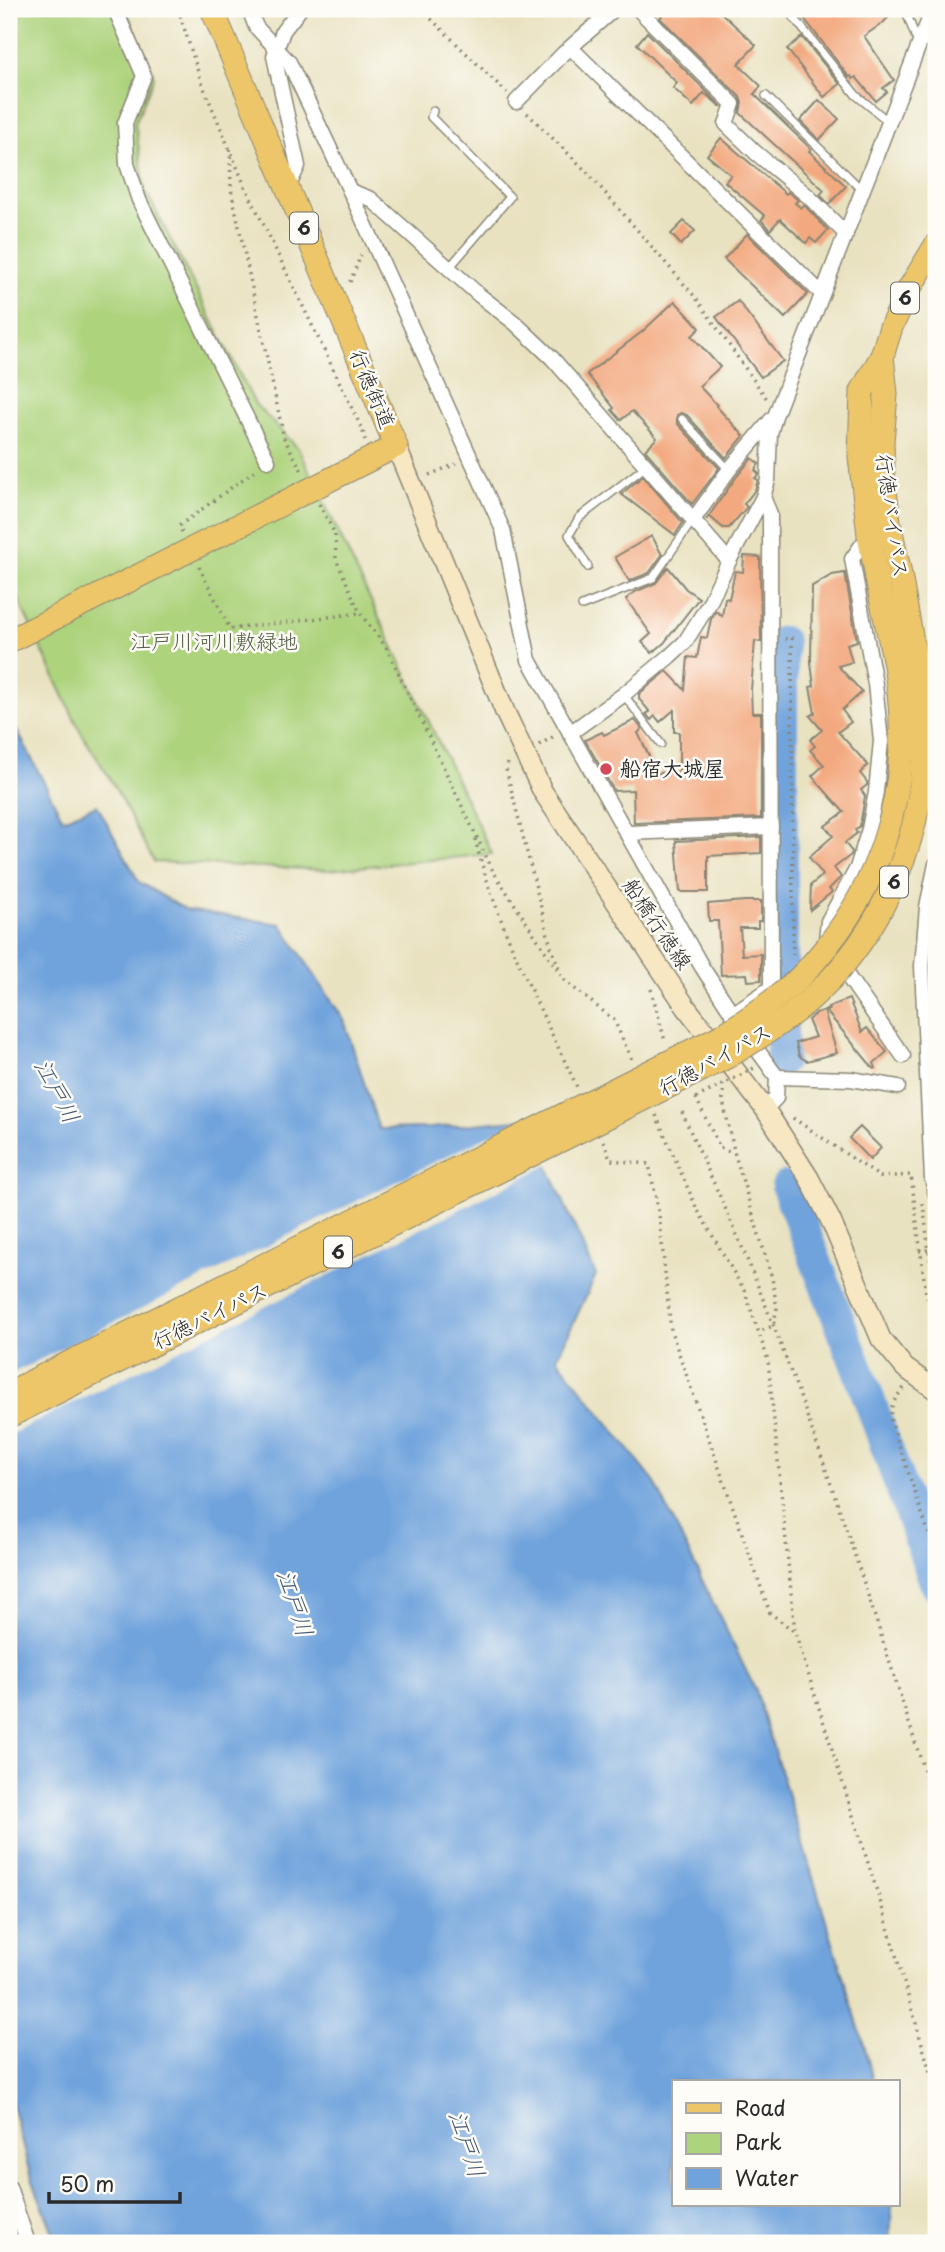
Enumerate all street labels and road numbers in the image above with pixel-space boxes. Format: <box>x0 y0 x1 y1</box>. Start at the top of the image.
road number: 6 <box>290 212 318 244</box>
road number: 6 <box>891 282 919 314</box>
street label: 行徳街道 <box>343 343 405 433</box>
street label: 行徳バイパス <box>869 451 919 580</box>
road number: 6 <box>880 866 908 898</box>
street label: 船橋行徳線 <box>616 870 701 975</box>
street label: 行徳バイパス <box>651 1014 777 1103</box>
road number: 6 <box>324 1236 352 1268</box>
street label: 行徳バイパス <box>146 1272 273 1356</box>

